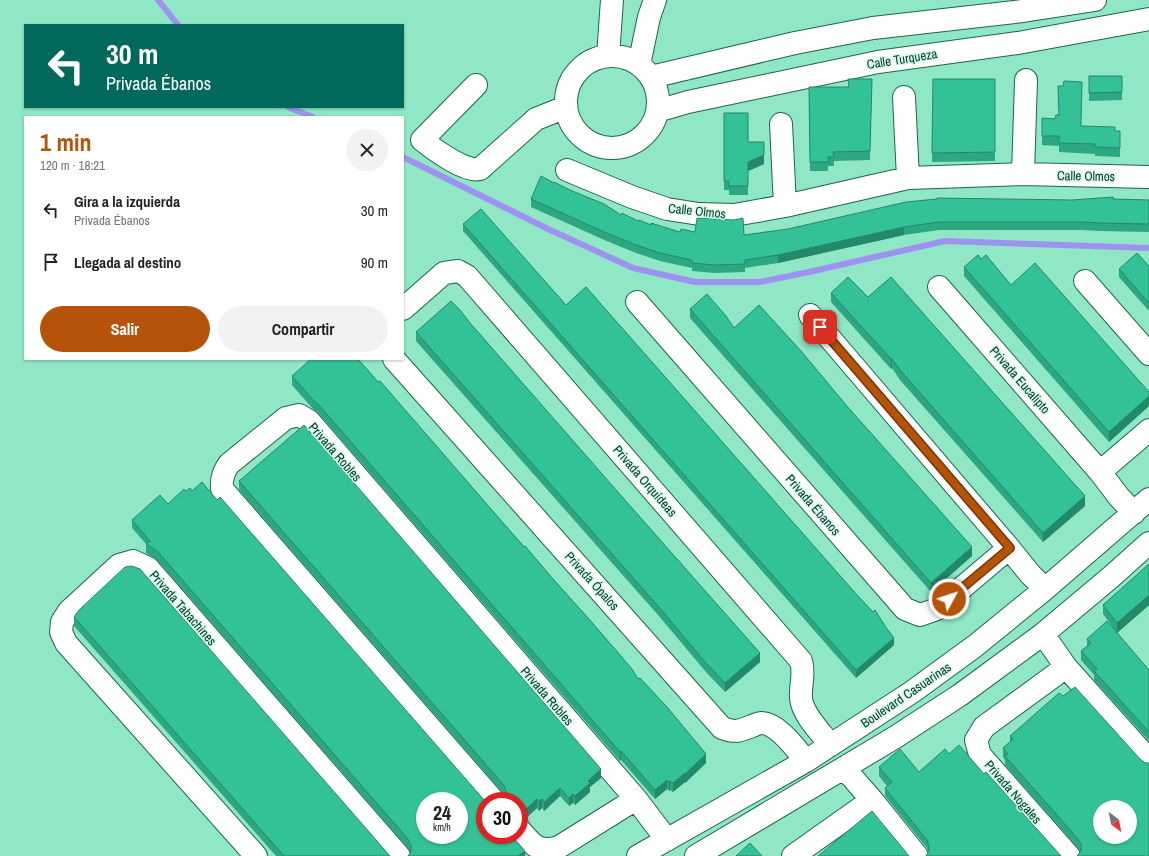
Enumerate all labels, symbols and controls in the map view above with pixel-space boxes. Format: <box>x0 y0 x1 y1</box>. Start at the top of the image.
text: 30 m <box>106 35 158 73</box>
icon: left <box>40 40 92 92</box>
street label: Calle Turqueza <box>866 45 939 73</box>
text: Privada Ébanos <box>106 71 211 96</box>
text: 1 min <box>40 126 91 158</box>
button: close <box>346 129 388 171</box>
text: 120 m · 18:21 <box>40 157 105 174</box>
street label: Calle Olmos <box>1057 167 1115 185</box>
text: Gira a la izquierda <box>74 191 180 212</box>
icon: left <box>40 199 62 221</box>
text: 30 m <box>361 200 388 221</box>
street label: Calle Olmos <box>667 200 727 222</box>
text: Privada Ébanos <box>74 212 150 229</box>
icon: arrive <box>40 251 62 273</box>
text: Llegada al destino <box>74 252 181 273</box>
text: 90 m <box>361 252 388 273</box>
button: Salir <box>40 306 210 352</box>
button: Compartir <box>218 306 388 352</box>
pin <box>803 310 837 344</box>
icon: arrive <box>809 316 831 338</box>
street label: Privada Eucalipto <box>986 343 1054 417</box>
street label: Privada Robles <box>305 419 365 485</box>
street label: Privada Orquídeas <box>609 442 681 520</box>
street label: Privada Ébanos <box>782 471 844 539</box>
street label: Privada Ópalos <box>561 548 623 614</box>
street label: Privada Tabachines <box>146 567 220 649</box>
position arrow <box>928 578 970 620</box>
street label: Boulevard Casuarinas <box>858 658 954 732</box>
street label: Privada Robles <box>517 663 577 729</box>
street label: Privada Nogales <box>981 757 1045 827</box>
speed limit sign: 30 <box>476 792 528 844</box>
text: 24 <box>433 799 451 826</box>
north arrow <box>1093 800 1137 844</box>
map controls <box>1093 800 1137 844</box>
text: km/h <box>433 821 451 834</box>

